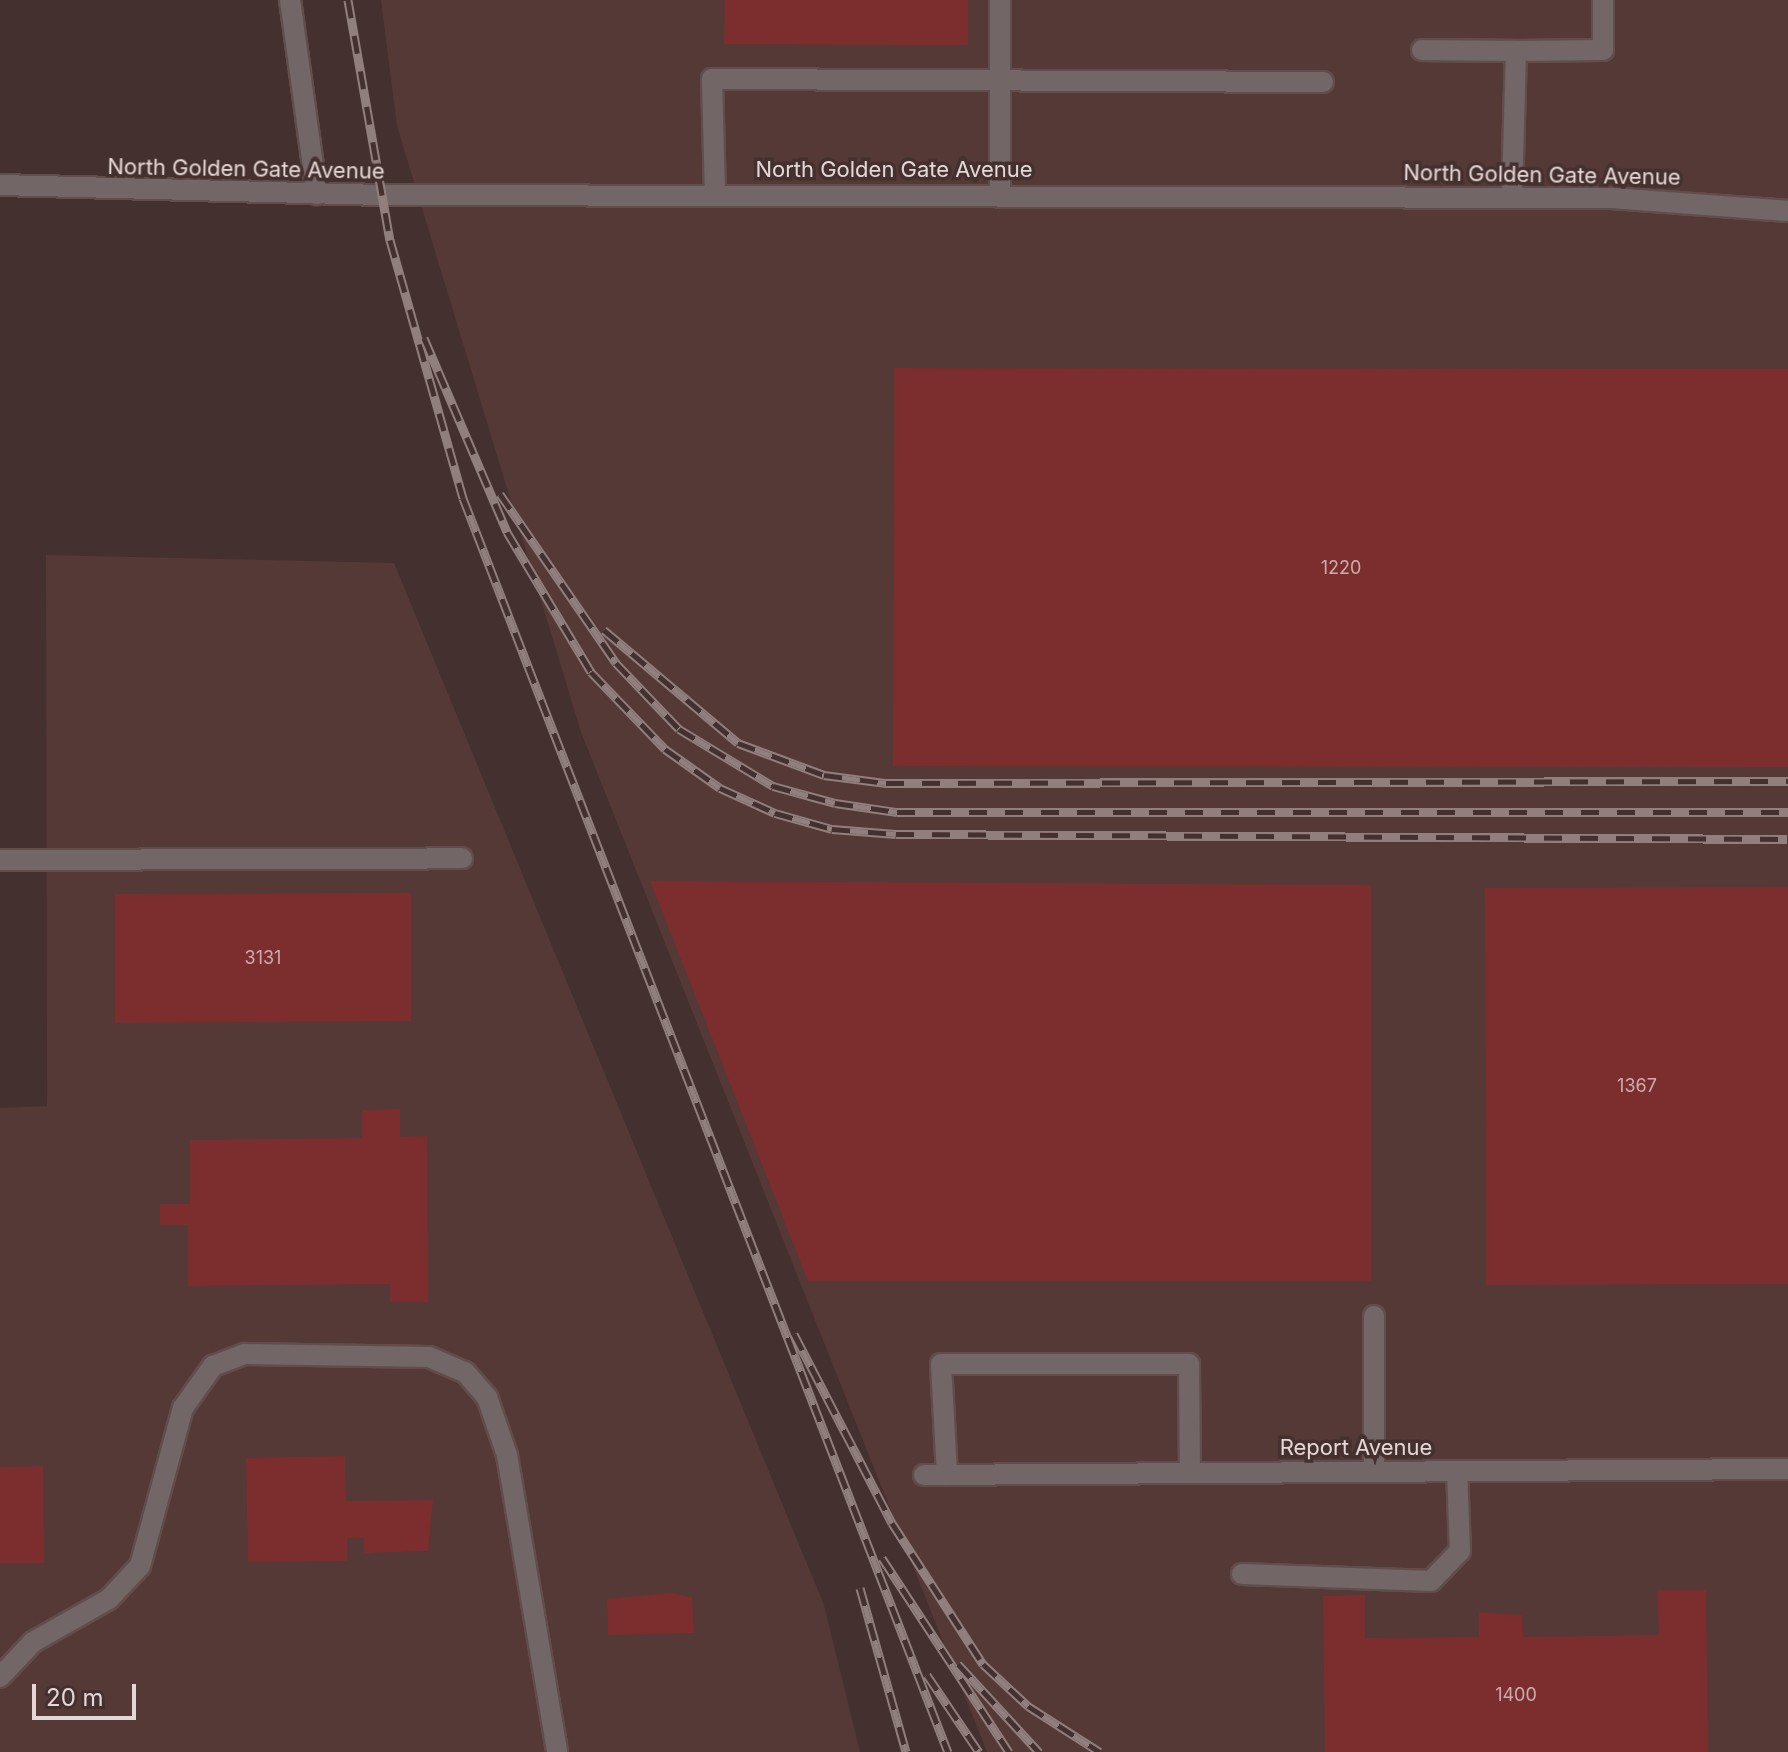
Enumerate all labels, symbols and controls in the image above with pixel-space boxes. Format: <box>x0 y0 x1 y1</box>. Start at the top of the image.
street label: North Golden Gate Avenue <box>107 153 385 185</box>
street label: North Golden Gate Avenue <box>755 157 1033 183</box>
street label: North Golden Gate Avenue <box>1403 159 1681 191</box>
house number: 1220 <box>1321 557 1361 579</box>
house number: 3131 <box>245 947 281 969</box>
house number: 1367 <box>1617 1075 1657 1097</box>
street label: Report Avenue <box>1280 1435 1432 1461</box>
scale bar <box>36 1668 140 1718</box>
text: 20 m <box>46 1683 104 1712</box>
house number: 1400 <box>1495 1684 1537 1706</box>

